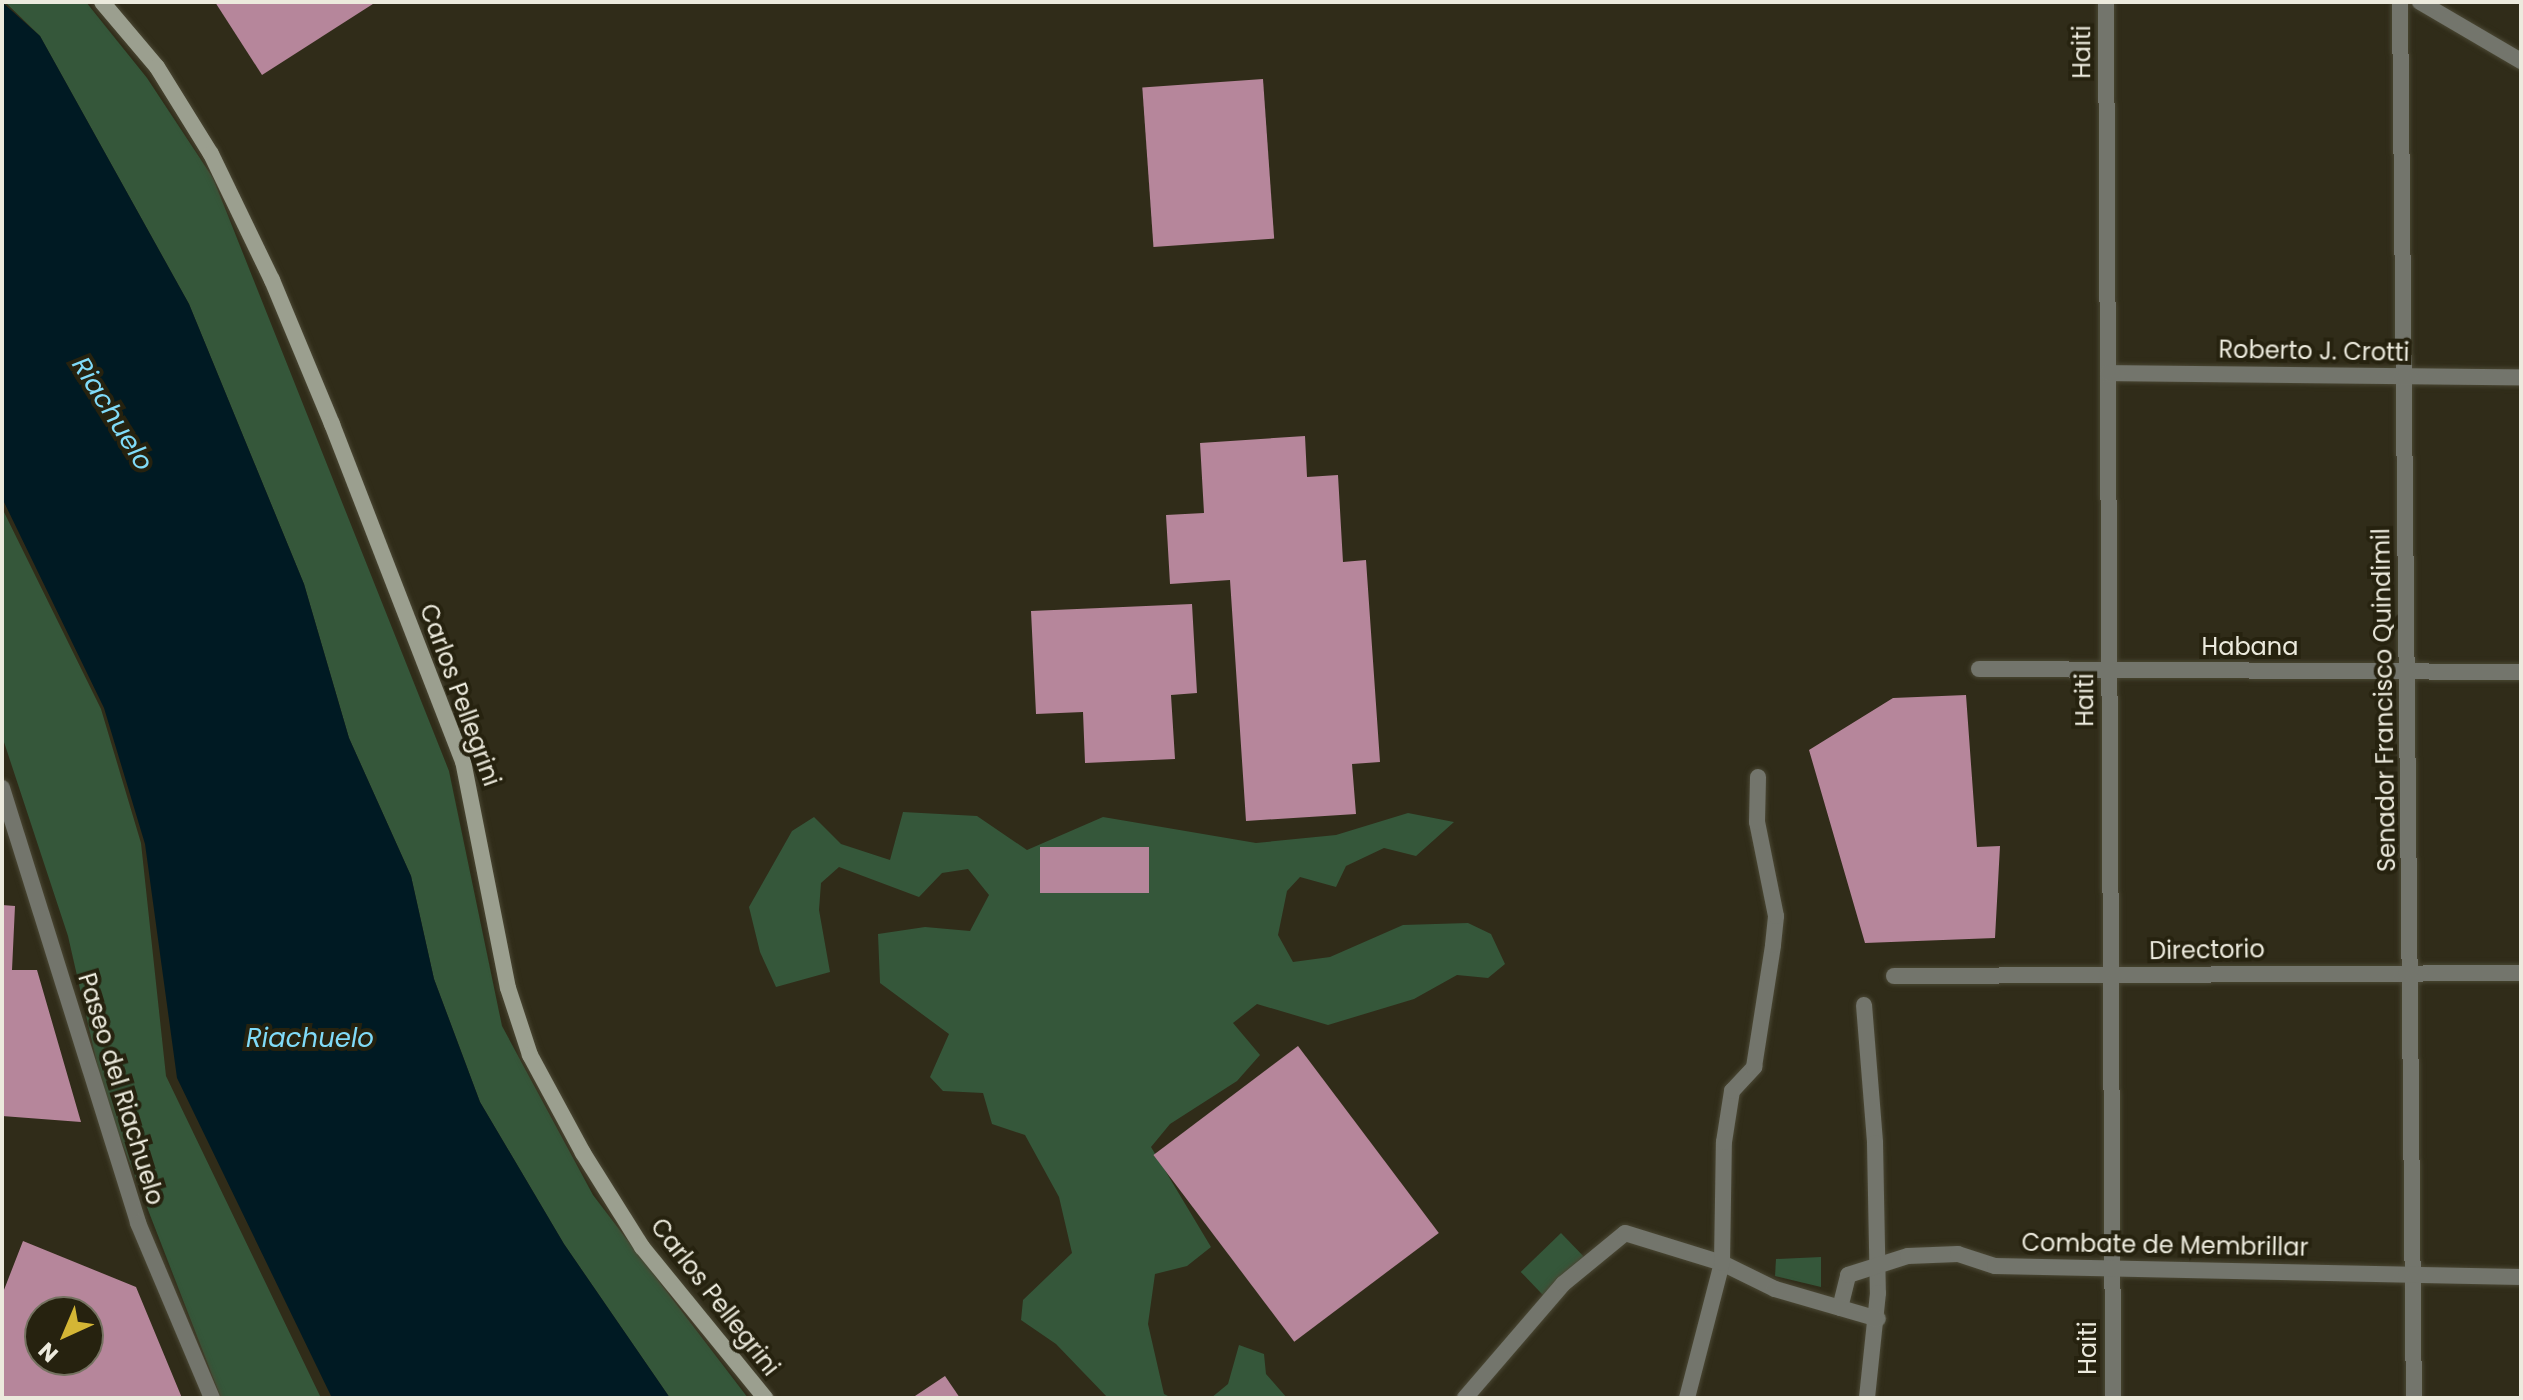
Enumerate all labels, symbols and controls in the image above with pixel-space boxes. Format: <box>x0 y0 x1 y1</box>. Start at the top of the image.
street label: Haiti <box>2068 25 2096 79</box>
street label: Roberto J. Crotti <box>2218 335 2410 367</box>
water label: Riachuelo <box>65 351 159 477</box>
street label: Senador Francisco Quindimil <box>2367 528 2401 872</box>
street label: Carlos Pellegrini <box>414 600 506 790</box>
street label: Habana <box>2202 633 2298 661</box>
street label: Haiti <box>2071 673 2099 727</box>
street label: Directorio <box>2149 935 2265 965</box>
street label: Paseo del Riachuelo <box>72 970 170 1208</box>
water label: Riachuelo <box>246 1023 374 1055</box>
street label: Carlos Pellegrini <box>645 1213 785 1381</box>
street label: Combate de Membrillar <box>2021 1228 2309 1262</box>
north arrow <box>24 1296 104 1376</box>
street label: Haiti <box>2074 1321 2102 1375</box>
text: N <box>32 1335 65 1369</box>

